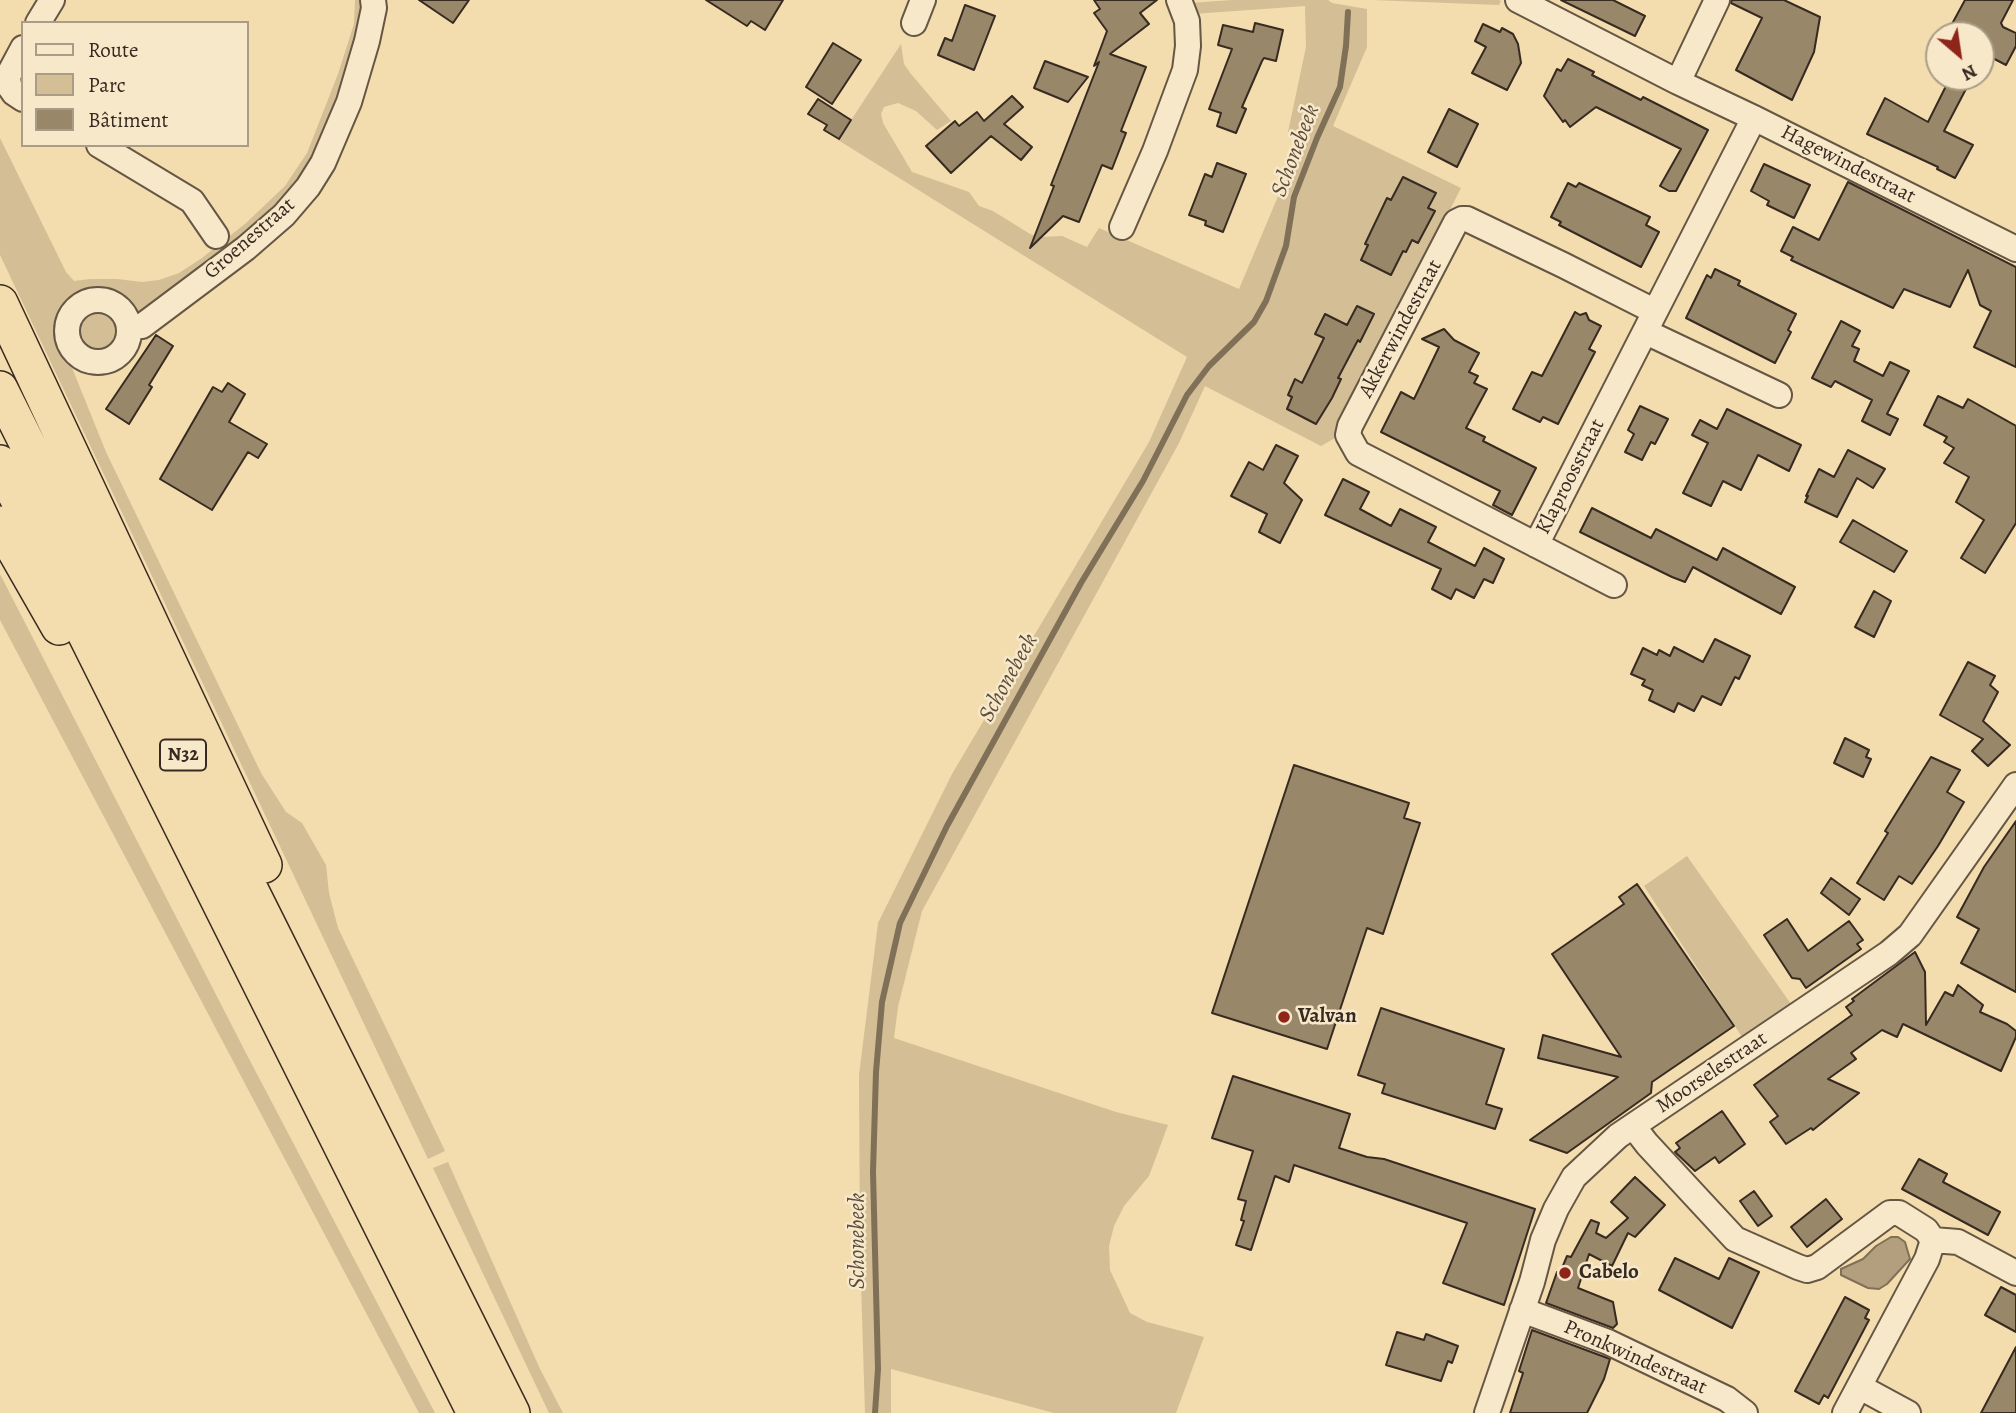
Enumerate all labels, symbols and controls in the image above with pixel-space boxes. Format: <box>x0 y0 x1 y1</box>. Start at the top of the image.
legend <box>21 21 248 147</box>
north arrow <box>1925 21 1995 91</box>
text: Route <box>88 36 138 64</box>
text: N <box>1957 58 1982 87</box>
text: Parc <box>88 71 126 99</box>
water label: Schonebeek <box>1266 101 1326 201</box>
text: Bâtiment <box>88 106 169 134</box>
street label: Hagewindestraat <box>1776 120 1920 210</box>
street label: Groenestraat <box>200 193 300 285</box>
street label: Akkerwindestraat <box>1354 256 1448 402</box>
street label: Klaproosstraat <box>1531 415 1611 539</box>
water label: Schonebeek <box>974 629 1044 727</box>
road number: N32 <box>160 740 206 770</box>
place label: Valvan <box>1298 1004 1357 1030</box>
marker: Valvan <box>1276 1009 1292 1025</box>
street label: Moorselestraat <box>1652 1027 1772 1119</box>
water label: Schonebeek <box>844 1193 872 1289</box>
place label: Cabelo <box>1579 1260 1639 1286</box>
marker: Cabelo <box>1557 1265 1573 1281</box>
street label: Pronkwindestraat <box>1559 1315 1711 1401</box>

